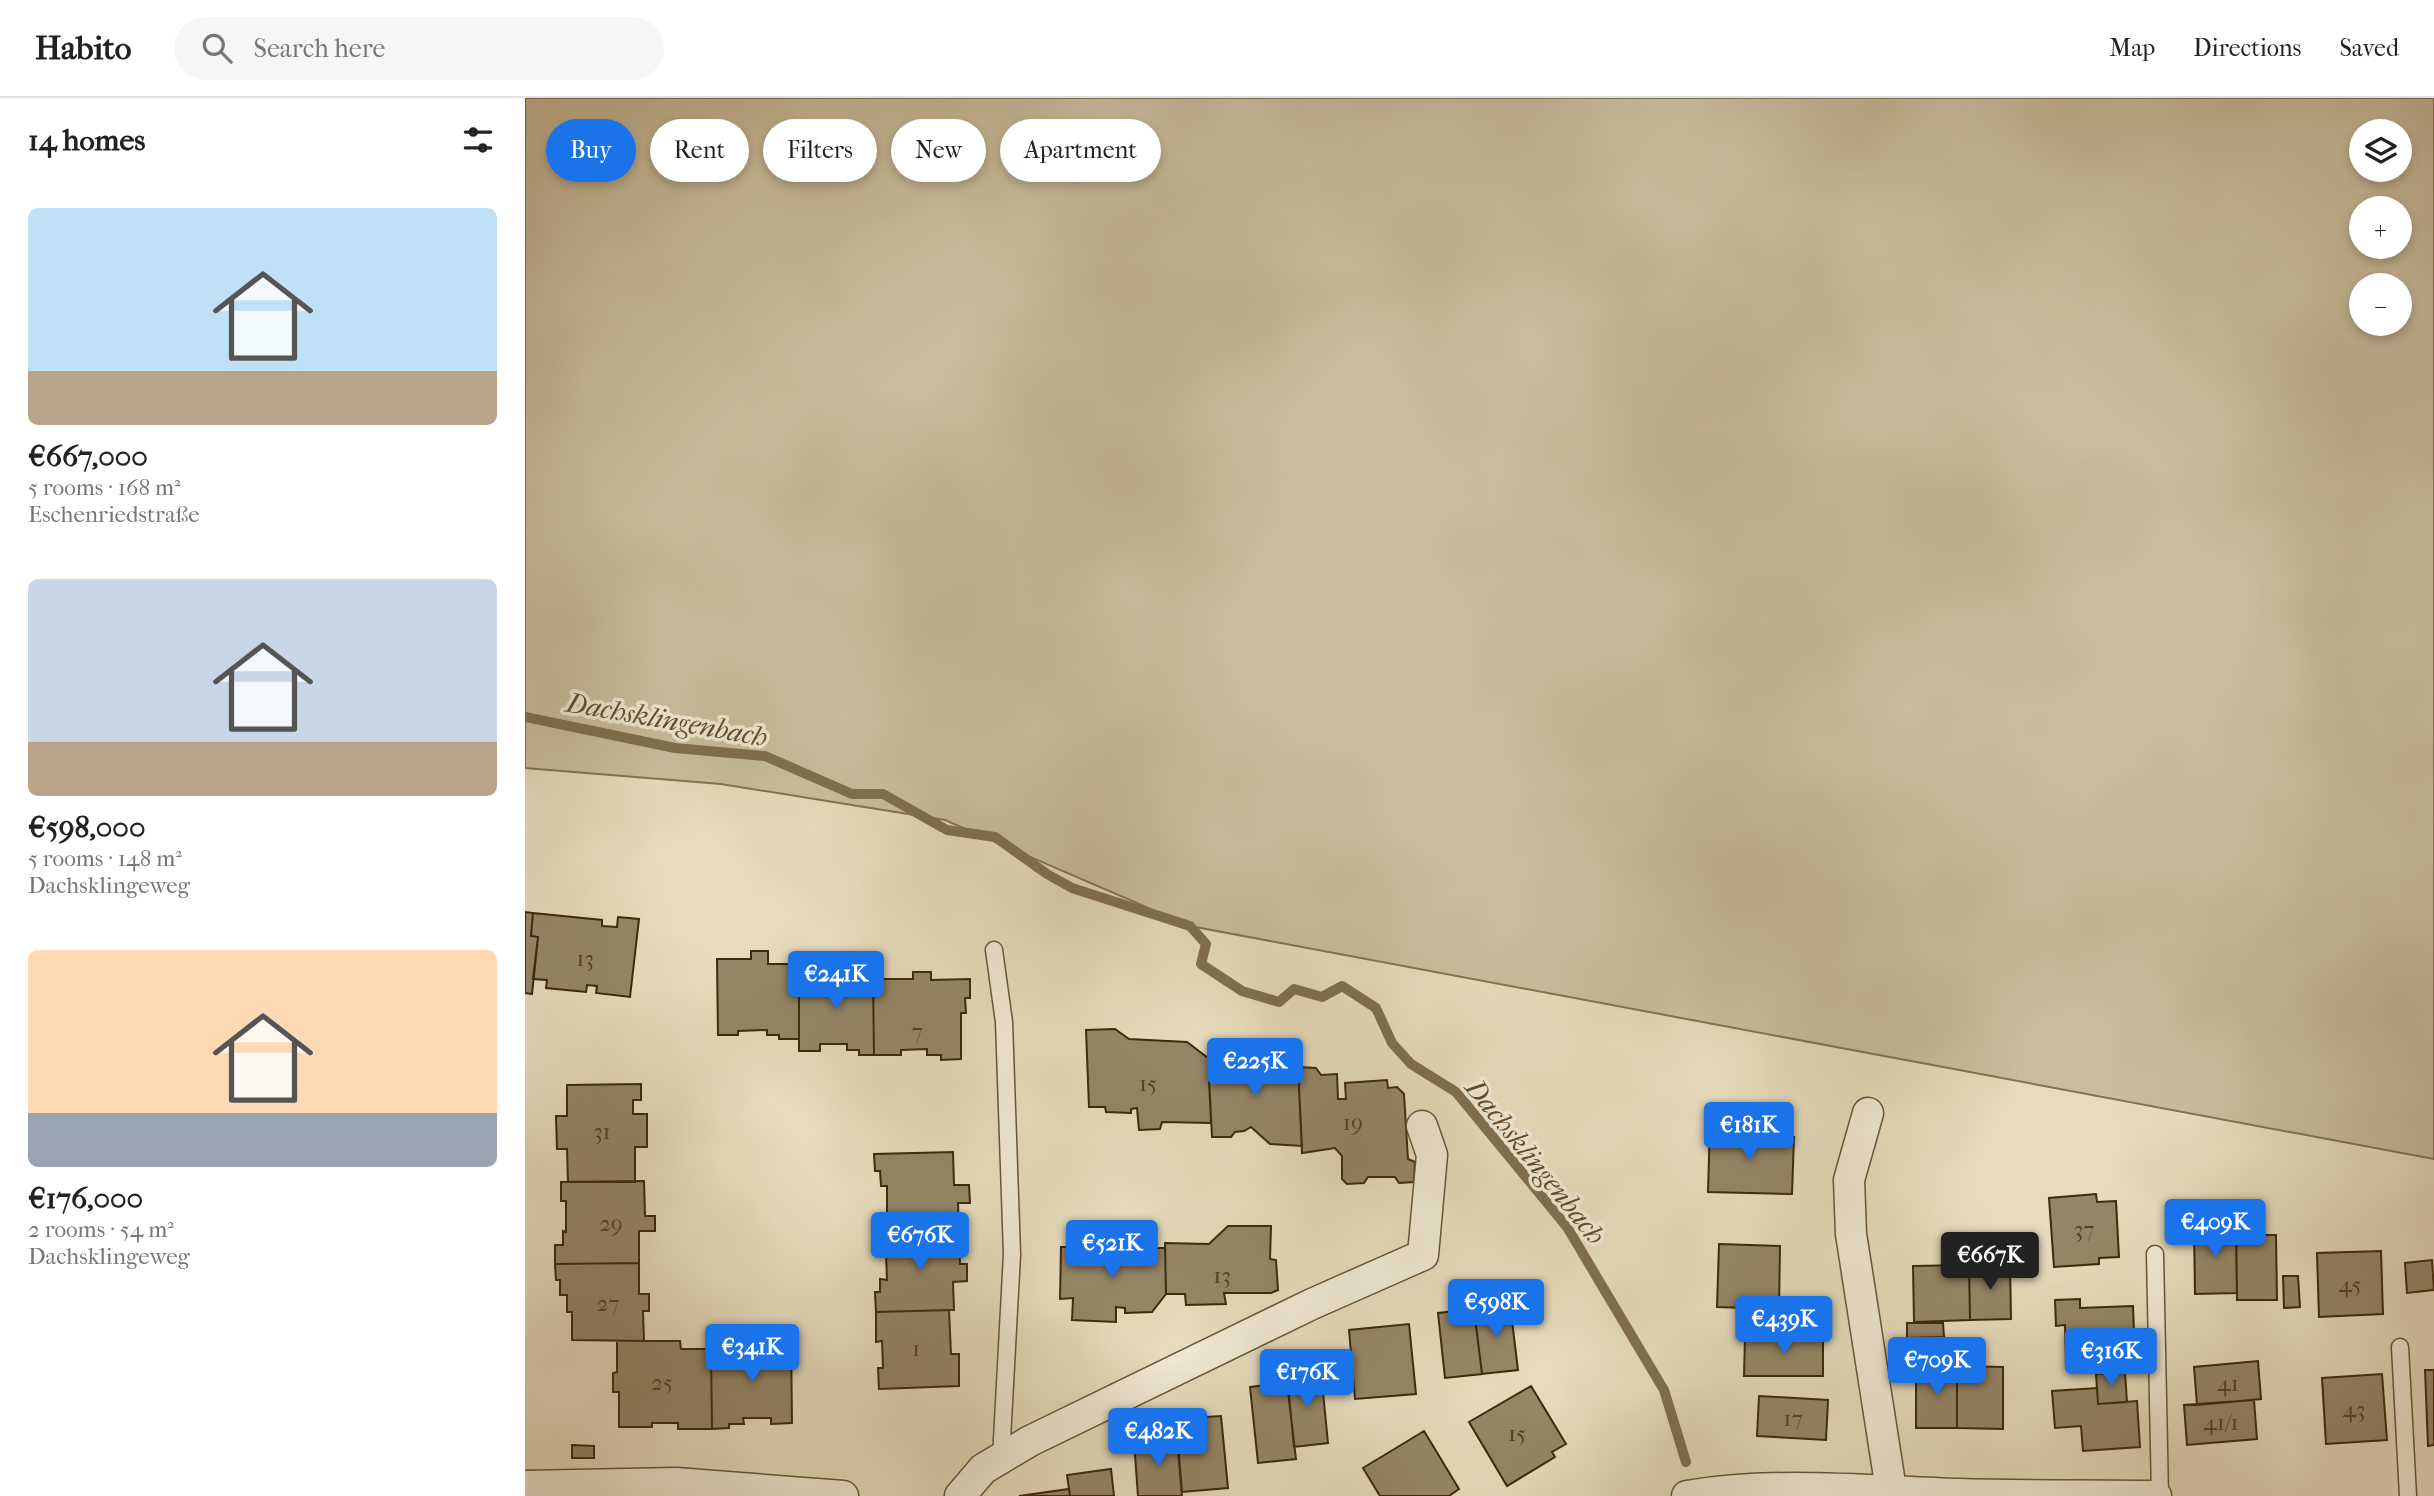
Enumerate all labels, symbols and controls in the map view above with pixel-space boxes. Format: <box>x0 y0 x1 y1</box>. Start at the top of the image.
search box <box>174 17 664 80</box>
text: Habito <box>35 29 132 68</box>
icon: search <box>198 29 236 67</box>
text: Search here <box>254 33 385 64</box>
text: Map <box>2109 34 2155 62</box>
text: Directions <box>2193 34 2301 62</box>
text: Saved <box>2339 34 2399 62</box>
chip: Buy <box>546 119 636 182</box>
chip: Rent <box>650 119 749 182</box>
chip: Filters <box>763 119 877 182</box>
chip: New <box>891 119 986 182</box>
chip: Apartment <box>1000 119 1161 182</box>
map controls <box>2349 119 2412 336</box>
button: layers <box>2349 119 2412 182</box>
icon: filters <box>459 121 497 159</box>
text: 14 homes <box>28 123 145 158</box>
button: + <box>2349 196 2412 259</box>
icon: home <box>200 253 326 379</box>
button: − <box>2349 273 2412 336</box>
text: €667,000 <box>28 439 148 474</box>
text: 5 rooms · 168 m² <box>28 474 181 501</box>
text: Eschenriedstraße <box>28 501 200 528</box>
icon: home <box>200 624 326 750</box>
water label: Dachsklingenbach <box>562 685 770 753</box>
text: €598,000 <box>28 810 145 845</box>
text: 5 rooms · 148 m² <box>28 845 182 872</box>
text: Dachsklingeweg <box>28 872 190 899</box>
house number: 13 <box>576 945 594 972</box>
pin: €241K <box>787 951 885 1011</box>
text: €241K <box>804 960 868 987</box>
icon: home <box>200 995 326 1121</box>
house number: 7 <box>911 1018 923 1045</box>
pin: €225K <box>1206 1038 1304 1098</box>
text: €225K <box>1223 1047 1287 1074</box>
house number: 15 <box>1139 1070 1157 1097</box>
water label: Dachsklingenbach <box>1457 1070 1613 1251</box>
pin: €181K <box>1700 1102 1798 1162</box>
house number: 19 <box>1343 1109 1363 1136</box>
text: €181K <box>1720 1111 1778 1138</box>
house number: 31 <box>593 1118 611 1145</box>
text: €176,000 <box>28 1181 143 1216</box>
pin: €409K <box>2166 1200 2264 1259</box>
text: €409K <box>2181 1208 2249 1235</box>
house number: 29 <box>599 1210 623 1237</box>
pin: €676K <box>871 1212 969 1272</box>
text: 2 rooms · 54 m² <box>28 1216 174 1243</box>
house number: 37 <box>2074 1216 2094 1243</box>
pin: €521K <box>1063 1220 1161 1280</box>
text: €676K <box>887 1221 953 1248</box>
text: €521K <box>1082 1229 1142 1256</box>
pin: €667K <box>1941 1232 2039 1292</box>
text: €667K <box>1957 1241 2023 1268</box>
text: Dachsklingeweg <box>28 1243 190 1270</box>
house number: 13 <box>1213 1262 1231 1289</box>
house number: 45 <box>2339 1271 2362 1298</box>
pin: €598K <box>1447 1280 1545 1339</box>
text: €598K <box>1464 1288 1528 1315</box>
house number: 27 <box>597 1290 619 1317</box>
pin: €439K <box>1735 1296 1833 1356</box>
text: €439K <box>1751 1305 1817 1332</box>
pin: €341K <box>703 1324 801 1384</box>
pin: €316K <box>2062 1328 2160 1388</box>
text: €341K <box>721 1333 783 1360</box>
house number: 1 <box>912 1335 920 1362</box>
text: €316K <box>2081 1337 2141 1364</box>
pin: €709K <box>1888 1338 1986 1397</box>
text: €709K <box>1904 1346 1970 1373</box>
pin: €176K <box>1258 1350 1356 1409</box>
text: €176K <box>1276 1358 1338 1385</box>
house number: 25 <box>651 1369 673 1396</box>
house number: 41 <box>2217 1370 2239 1397</box>
house number: 43 <box>2342 1396 2366 1423</box>
house number: 17 <box>1783 1405 1803 1432</box>
pin: €482K <box>1109 1408 1207 1468</box>
house number: 41/1 <box>2203 1409 2239 1436</box>
text: €482K <box>1124 1417 1192 1444</box>
house number: 15 <box>1508 1420 1526 1447</box>

